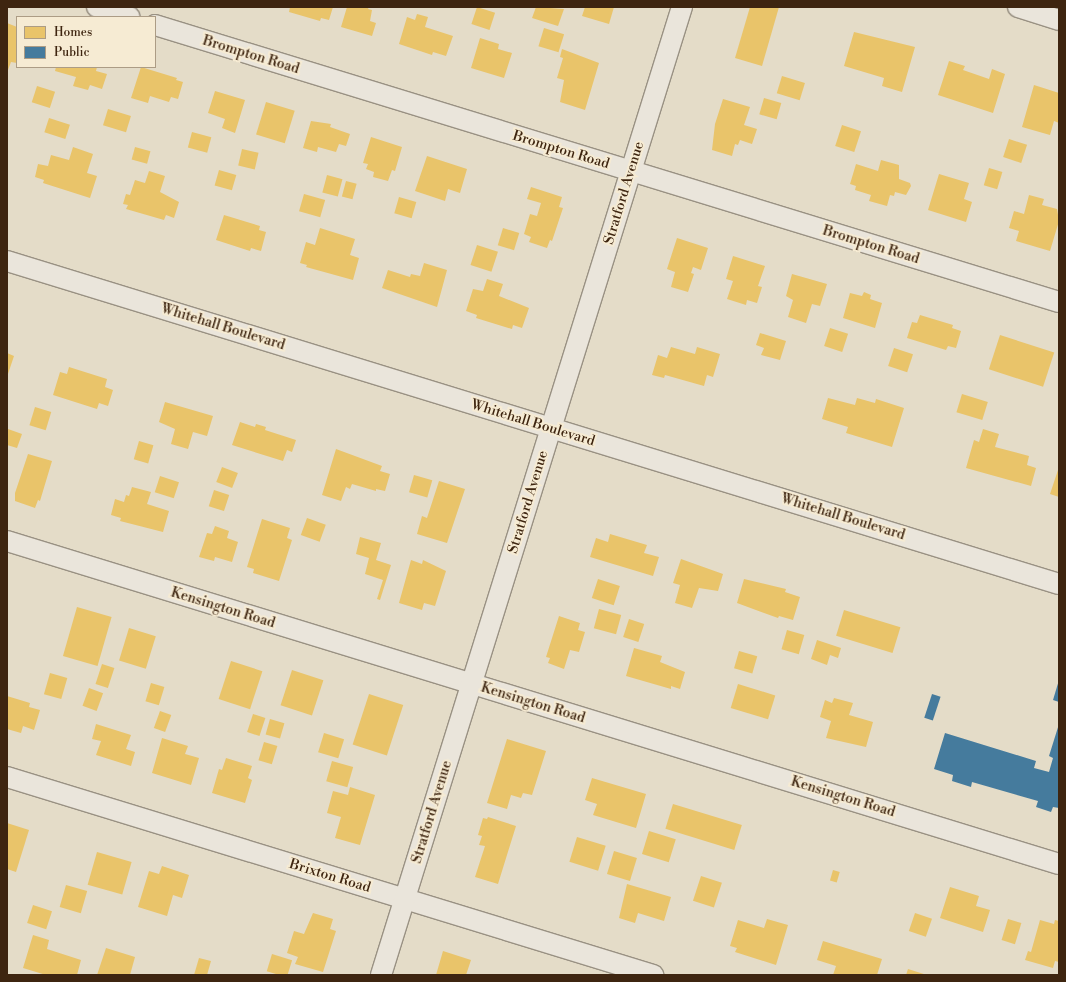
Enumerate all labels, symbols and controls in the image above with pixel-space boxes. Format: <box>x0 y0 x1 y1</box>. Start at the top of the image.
legend <box>16 16 156 68</box>
text: Homes <box>54 25 92 40</box>
street label: Brompton Road <box>201 32 301 78</box>
text: Public <box>54 45 90 60</box>
street label: Brompton Road <box>511 127 611 173</box>
street label: Stratford Avenue <box>600 140 648 246</box>
street label: Brompton Road <box>821 222 921 268</box>
street label: Whitehall Boulevard <box>159 300 287 354</box>
street label: Whitehall Boulevard <box>469 396 597 450</box>
street label: Stratford Avenue <box>504 449 552 555</box>
street label: Whitehall Boulevard <box>779 490 907 544</box>
street label: Kensington Road <box>169 584 277 632</box>
street label: Kensington Road <box>479 679 587 727</box>
street label: Stratford Avenue <box>408 759 456 865</box>
street label: Kensington Road <box>789 773 897 821</box>
street label: Brixton Road <box>287 856 373 896</box>

